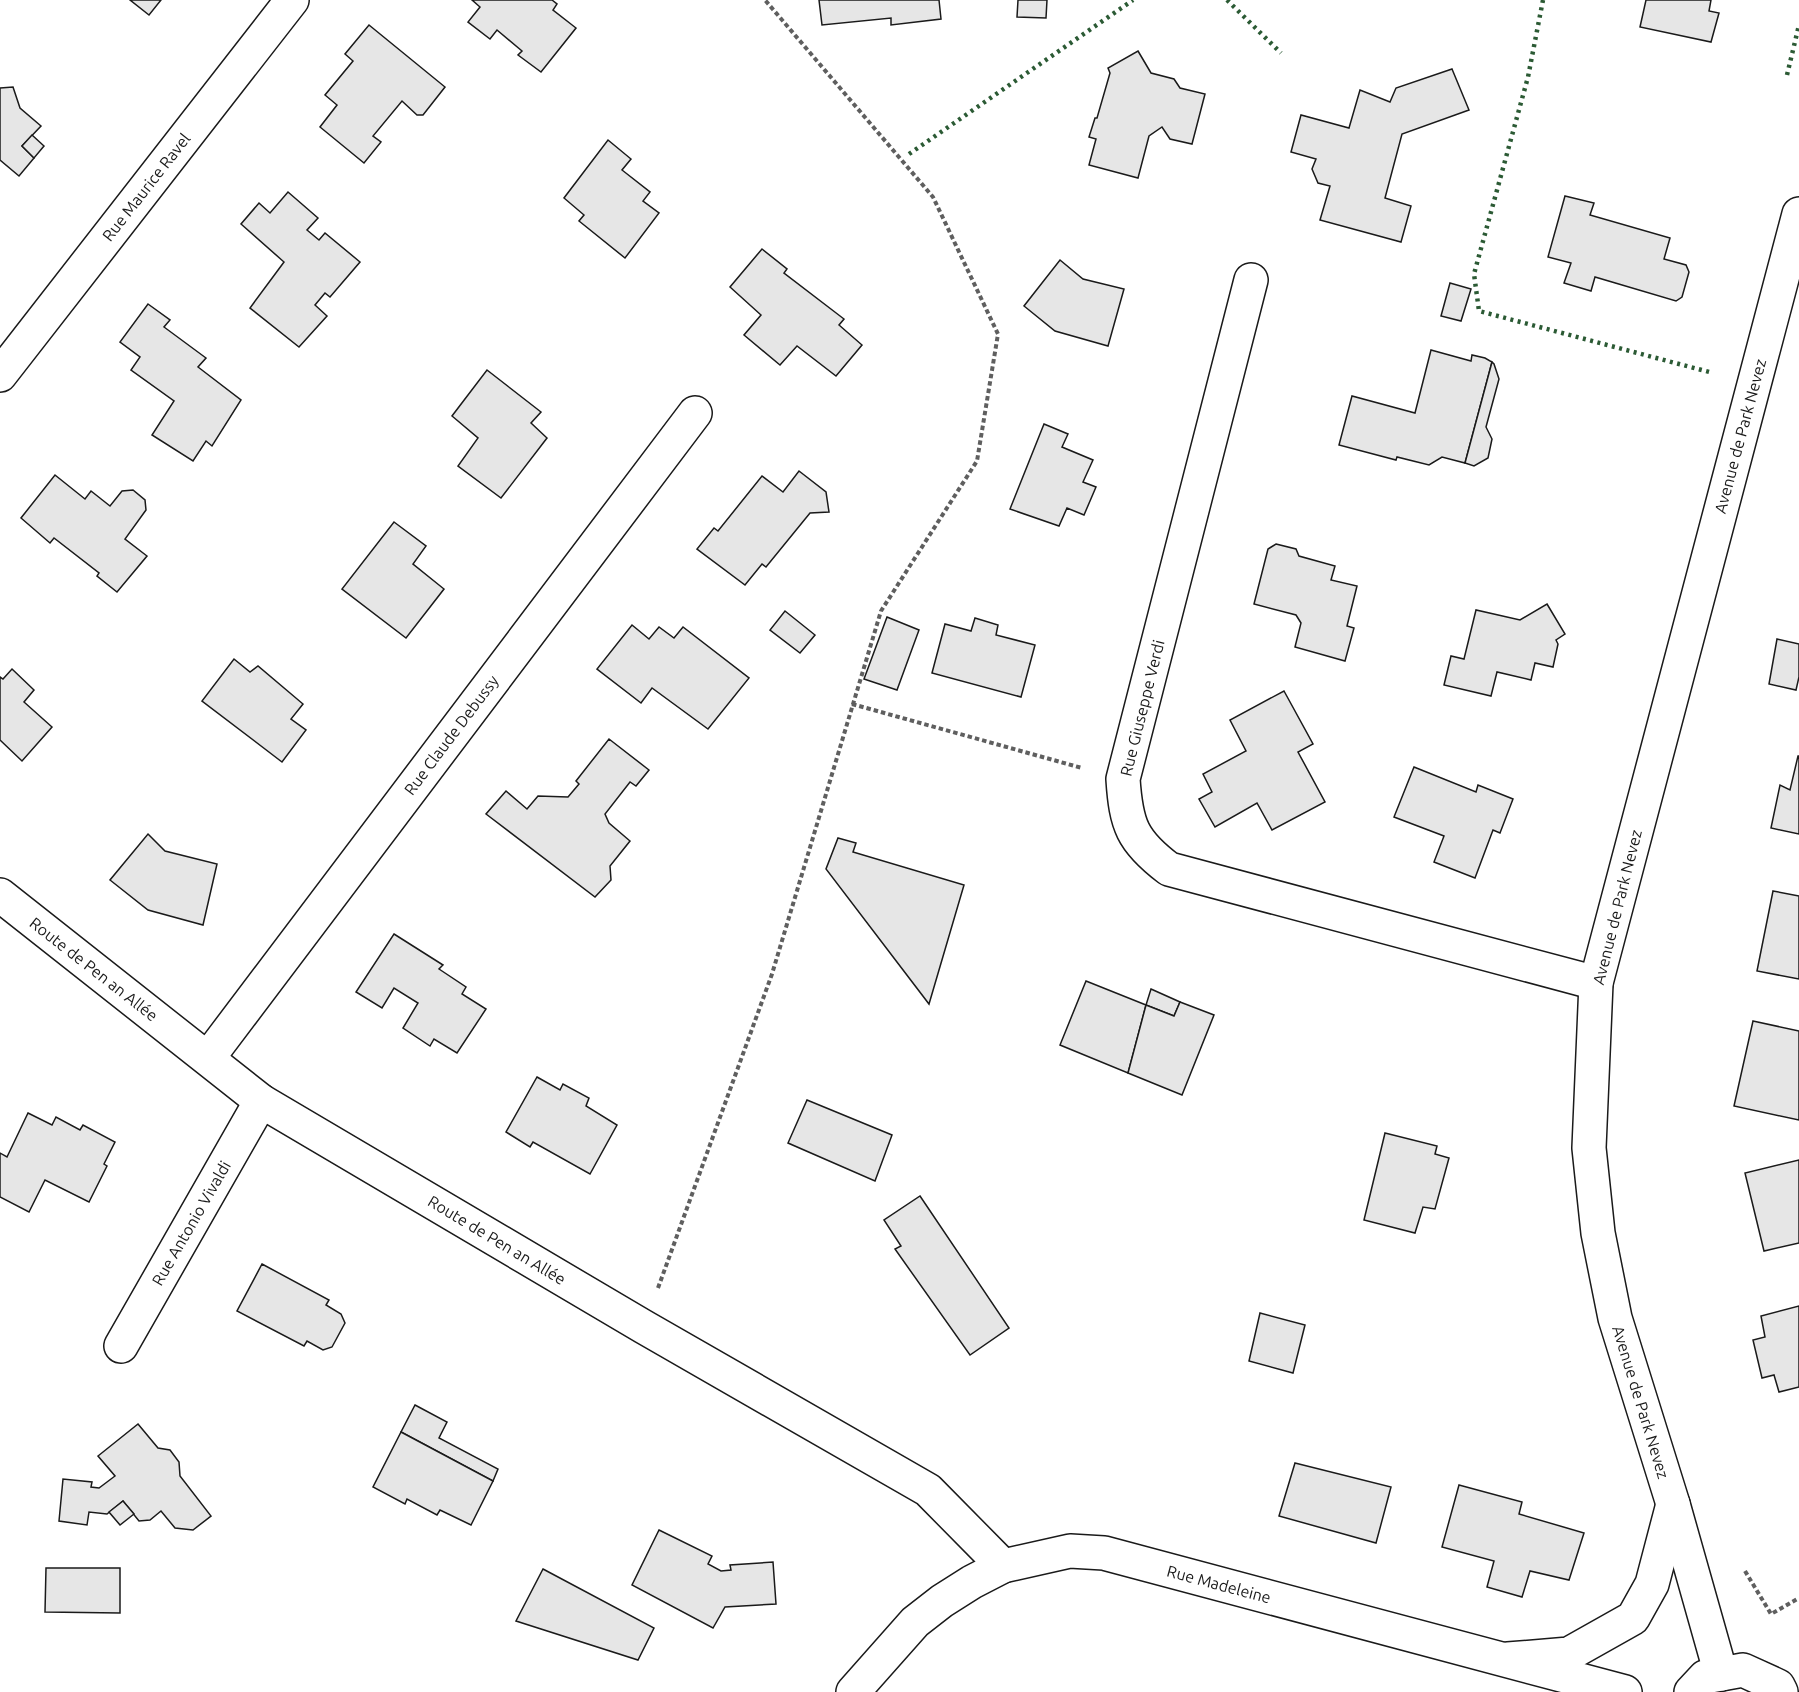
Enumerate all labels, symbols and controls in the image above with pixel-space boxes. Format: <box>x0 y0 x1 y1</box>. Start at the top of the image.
street label: Rue Maurice Ravel <box>98 130 194 244</box>
street label: Avenue de Park Nevez <box>1711 357 1769 515</box>
street label: Rue Giuseppe Verdi <box>1116 638 1168 778</box>
street label: Rue Claude Debussy <box>400 671 502 798</box>
street label: Avenue de Park Nevez <box>1589 828 1645 986</box>
street label: Route de Pen an Allée <box>26 913 162 1025</box>
street label: Rue Antonio Vivaldi <box>148 1158 234 1288</box>
street label: Route de Pen an Allée <box>425 1192 569 1288</box>
street label: Avenue de Park Nevez <box>1609 1323 1673 1481</box>
street label: Rue Madeleine <box>1165 1561 1273 1607</box>

